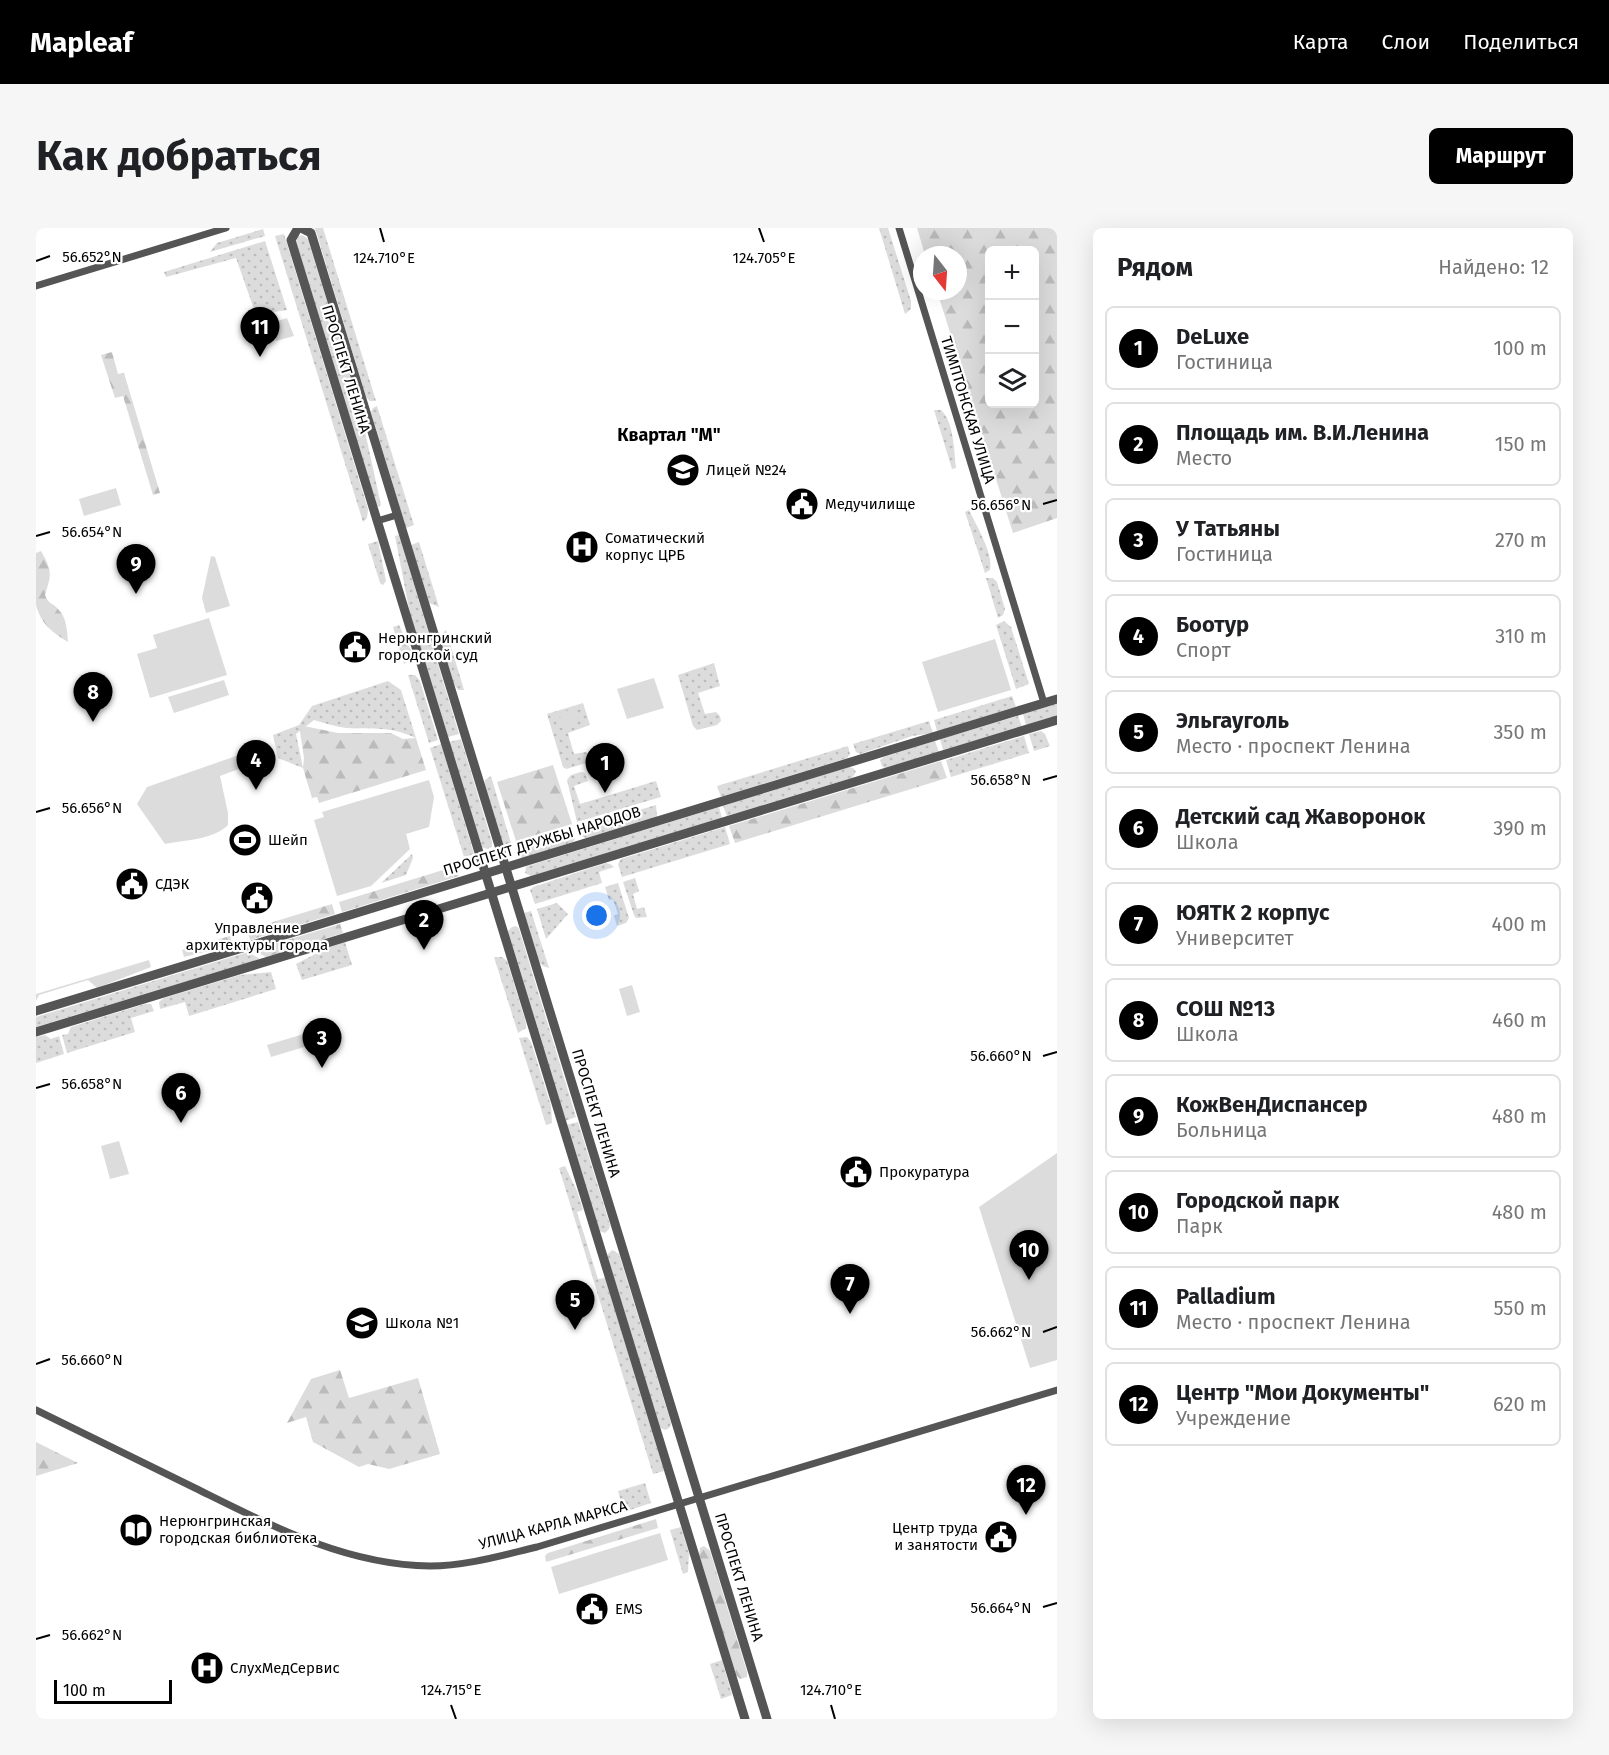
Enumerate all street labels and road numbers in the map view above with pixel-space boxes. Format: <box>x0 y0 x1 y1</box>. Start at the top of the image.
street label: ПРОСПЕКТ ЛЕНИНА <box>318 303 374 436</box>
street label: ТИМПТОНСКАЯ УЛИЦА <box>937 334 999 486</box>
street label: ПРОСПЕКТ ДРУЖБЫ НАРОДОВ <box>441 802 643 880</box>
street label: ПРОСПЕКТ ЛЕНИНА <box>568 1047 624 1180</box>
street label: УЛИЦА КАРЛА МАРКСА <box>477 1496 629 1553</box>
street label: ПРОСПЕКТ ЛЕНИНА <box>711 1511 767 1644</box>

